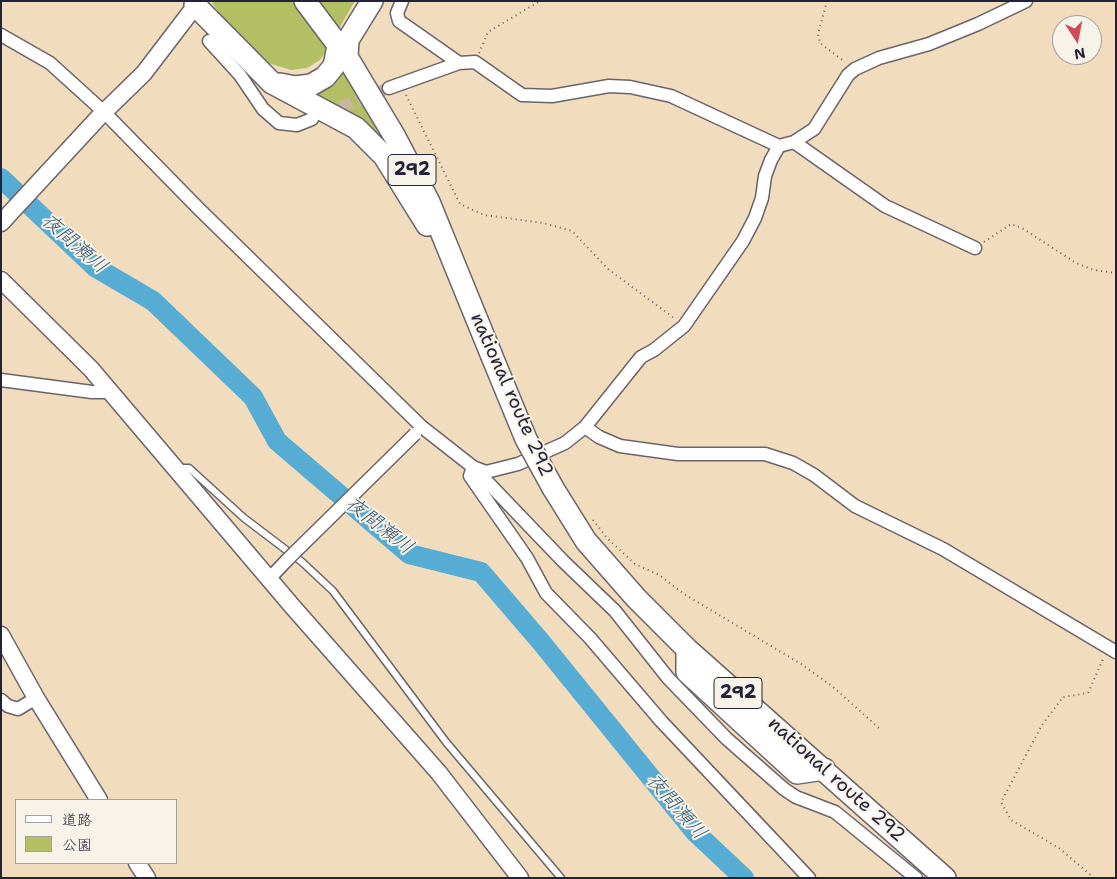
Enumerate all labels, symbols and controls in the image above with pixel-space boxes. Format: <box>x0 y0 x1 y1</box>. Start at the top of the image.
north arrow <box>1052 15 1102 65</box>
text: N <box>1073 44 1087 64</box>
road number: 292 <box>388 154 436 186</box>
water label: 夜間瀬川 <box>36 209 112 279</box>
street label: national route 292 <box>465 310 557 480</box>
water label: 夜間瀬川 <box>340 492 418 560</box>
road number: 292 <box>714 678 762 708</box>
street label: national route 292 <box>763 712 909 848</box>
water label: 夜間瀬川 <box>641 769 711 845</box>
legend <box>15 799 178 864</box>
text: 道路 <box>62 810 92 830</box>
text: 公園 <box>62 835 92 855</box>

